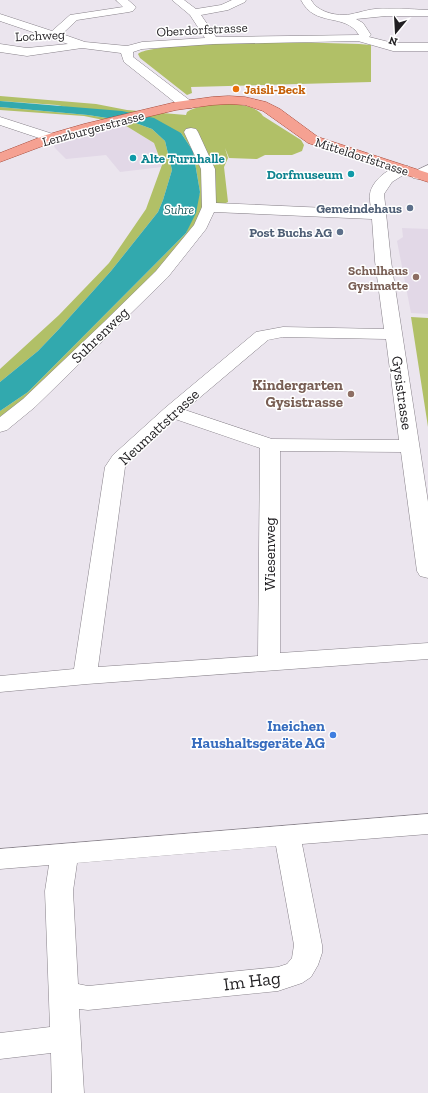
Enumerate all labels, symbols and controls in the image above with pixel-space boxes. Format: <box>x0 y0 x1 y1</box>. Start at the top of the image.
north arrow <box>376 12 416 52</box>
street label: Oberdorfstrasse <box>156 20 248 39</box>
street label: Lochweg <box>15 27 65 44</box>
text: N <box>386 33 399 49</box>
place label: Jaisli-Beck <box>244 82 305 97</box>
marker: Jaisli-Beck <box>231 84 241 94</box>
street label: Lenzburgerstrasse <box>41 108 146 149</box>
street label: Mitteldorfstrasse <box>313 134 411 179</box>
place label: Alte Turnhalle <box>141 151 226 166</box>
marker: Alte Turnhalle <box>128 153 138 163</box>
place label: Dorfmuseum <box>267 167 344 182</box>
marker: Dorfmuseum <box>346 169 356 179</box>
place label: Gemeindehaus <box>316 201 402 216</box>
water label: Suhre <box>164 202 194 217</box>
marker: Gemeindehaus <box>405 203 415 213</box>
place label: Post Buchs AG <box>249 225 332 240</box>
marker: Post Buchs AG <box>335 227 345 237</box>
place label: Schulhaus Gysimatte <box>348 263 409 293</box>
marker: Schulhaus Gysimatte <box>411 272 421 282</box>
street label: Suhrenweg <box>67 303 133 367</box>
street label: Gysistrasse <box>388 355 416 431</box>
place label: Kindergarten Gysistrasse <box>252 376 343 411</box>
street label: Neumattstrasse <box>115 385 203 469</box>
marker: Kindergarten Gysistrasse <box>346 389 356 399</box>
street label: Wiesenweg <box>261 517 279 591</box>
place label: Ineichen Haushaltsgeräte AG <box>191 717 325 752</box>
marker: Ineichen Haushaltsgeräte AG <box>328 730 338 740</box>
street label: Im Hag <box>222 967 282 995</box>

